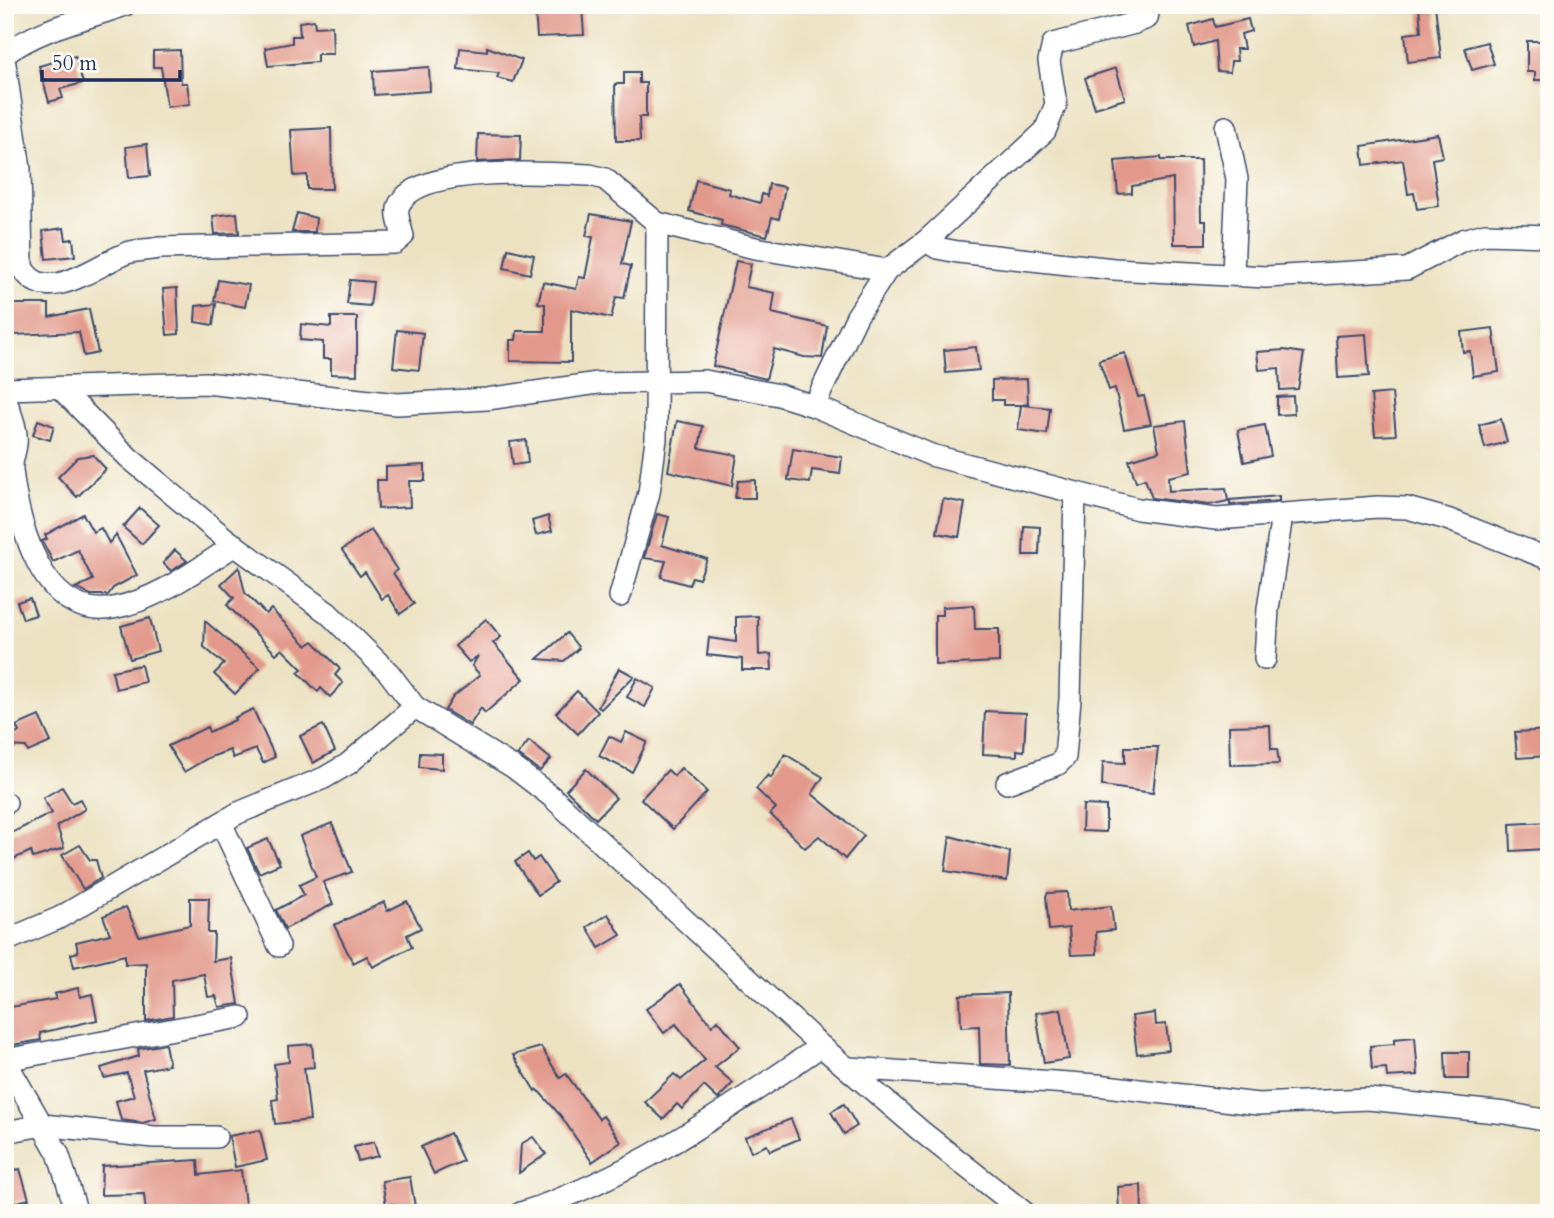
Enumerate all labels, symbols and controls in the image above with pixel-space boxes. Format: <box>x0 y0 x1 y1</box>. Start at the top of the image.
scale bar <box>42 38 180 82</box>
text: 50 m <box>52 49 97 78</box>

